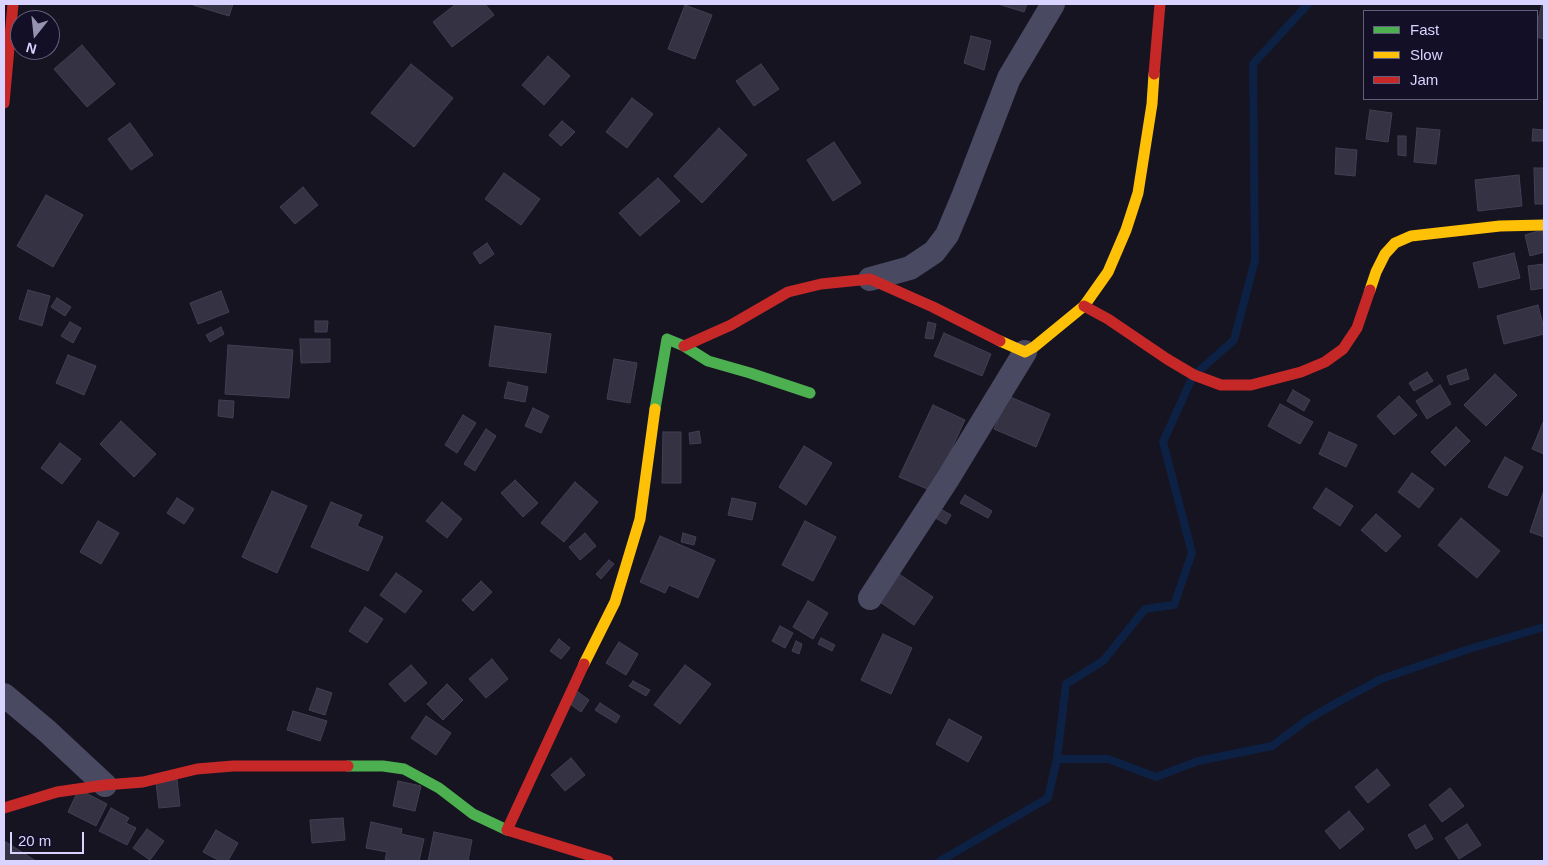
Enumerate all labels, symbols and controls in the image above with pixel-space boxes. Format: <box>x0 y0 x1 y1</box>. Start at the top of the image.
north arrow <box>10 10 60 60</box>
legend <box>1363 10 1538 100</box>
text: Fast <box>1410 21 1439 38</box>
text: N <box>24 39 38 58</box>
text: Slow <box>1410 46 1443 63</box>
text: Jam <box>1410 71 1438 88</box>
scale bar <box>12 822 86 854</box>
text: 20 m <box>18 832 51 849</box>

